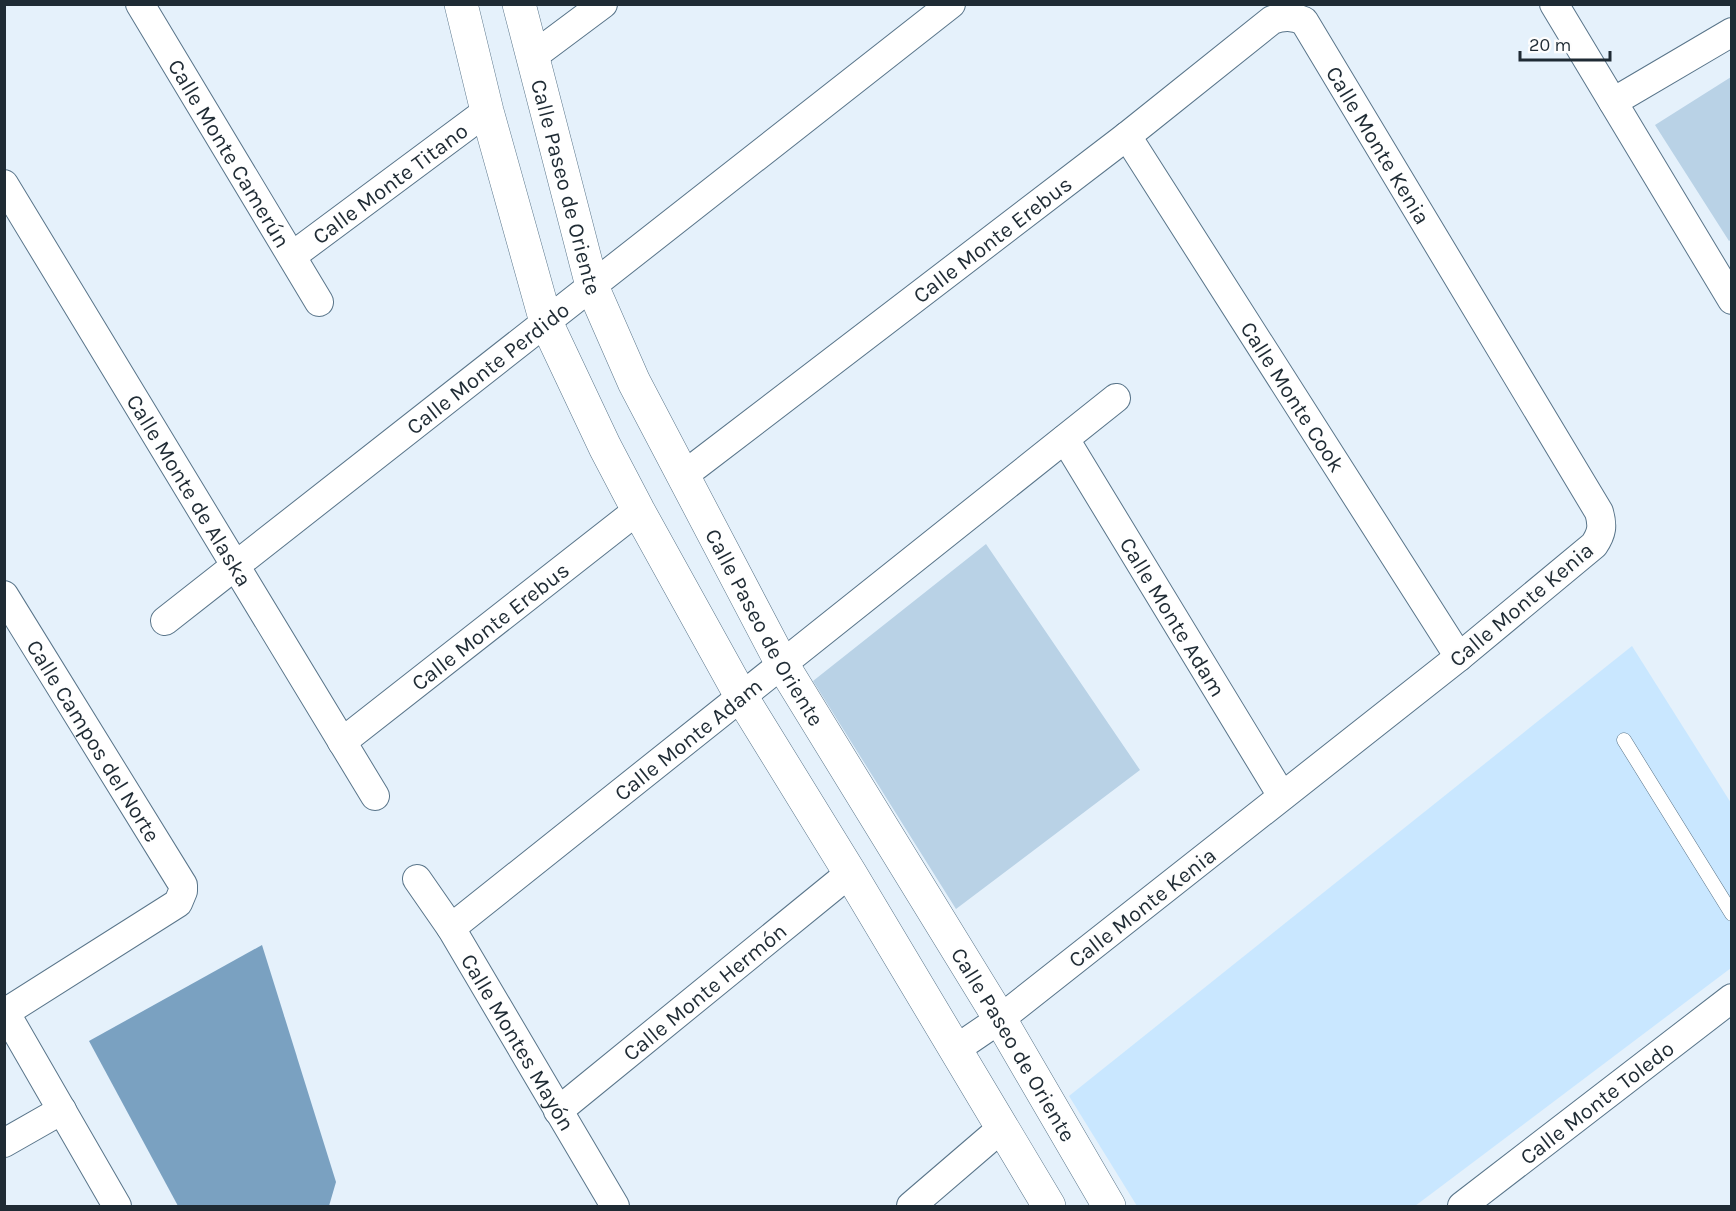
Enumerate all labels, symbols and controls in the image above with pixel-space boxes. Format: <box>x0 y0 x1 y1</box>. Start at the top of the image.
scale bar <box>1520 24 1610 62</box>
text: 20 m <box>1529 34 1571 56</box>
street label: Calle Monte Camerún <box>162 55 295 253</box>
street label: Calle Monte Kenia <box>1320 62 1435 229</box>
street label: Calle Paseo de Oriente <box>525 77 606 299</box>
street label: Calle Monte Titano <box>308 118 473 250</box>
street label: Calle Monte Erebus <box>908 171 1077 309</box>
street label: Calle Monte Perdido <box>402 297 575 440</box>
street label: Calle Monte Cook <box>1235 317 1350 477</box>
street label: Calle Monte de Alaska <box>121 390 257 591</box>
street label: Calle Paseo de Oriente <box>699 524 829 731</box>
street label: Calle Monte Adam <box>1114 533 1230 702</box>
street label: Calle Monte Kenia <box>1444 537 1599 673</box>
street label: Calle Monte Erebus <box>407 557 575 697</box>
street label: Calle Campos del Norte <box>21 635 165 847</box>
street label: Calle Monte Adam <box>609 673 768 807</box>
street label: Calle Monte Kenia <box>1064 842 1221 973</box>
street label: Calle Monte Hermón <box>618 918 792 1067</box>
street label: Calle Paseo de Oriente <box>945 943 1081 1147</box>
street label: Calle Montes Mayón <box>455 949 580 1136</box>
street label: Calle Monte Toledo <box>1515 1036 1679 1170</box>

